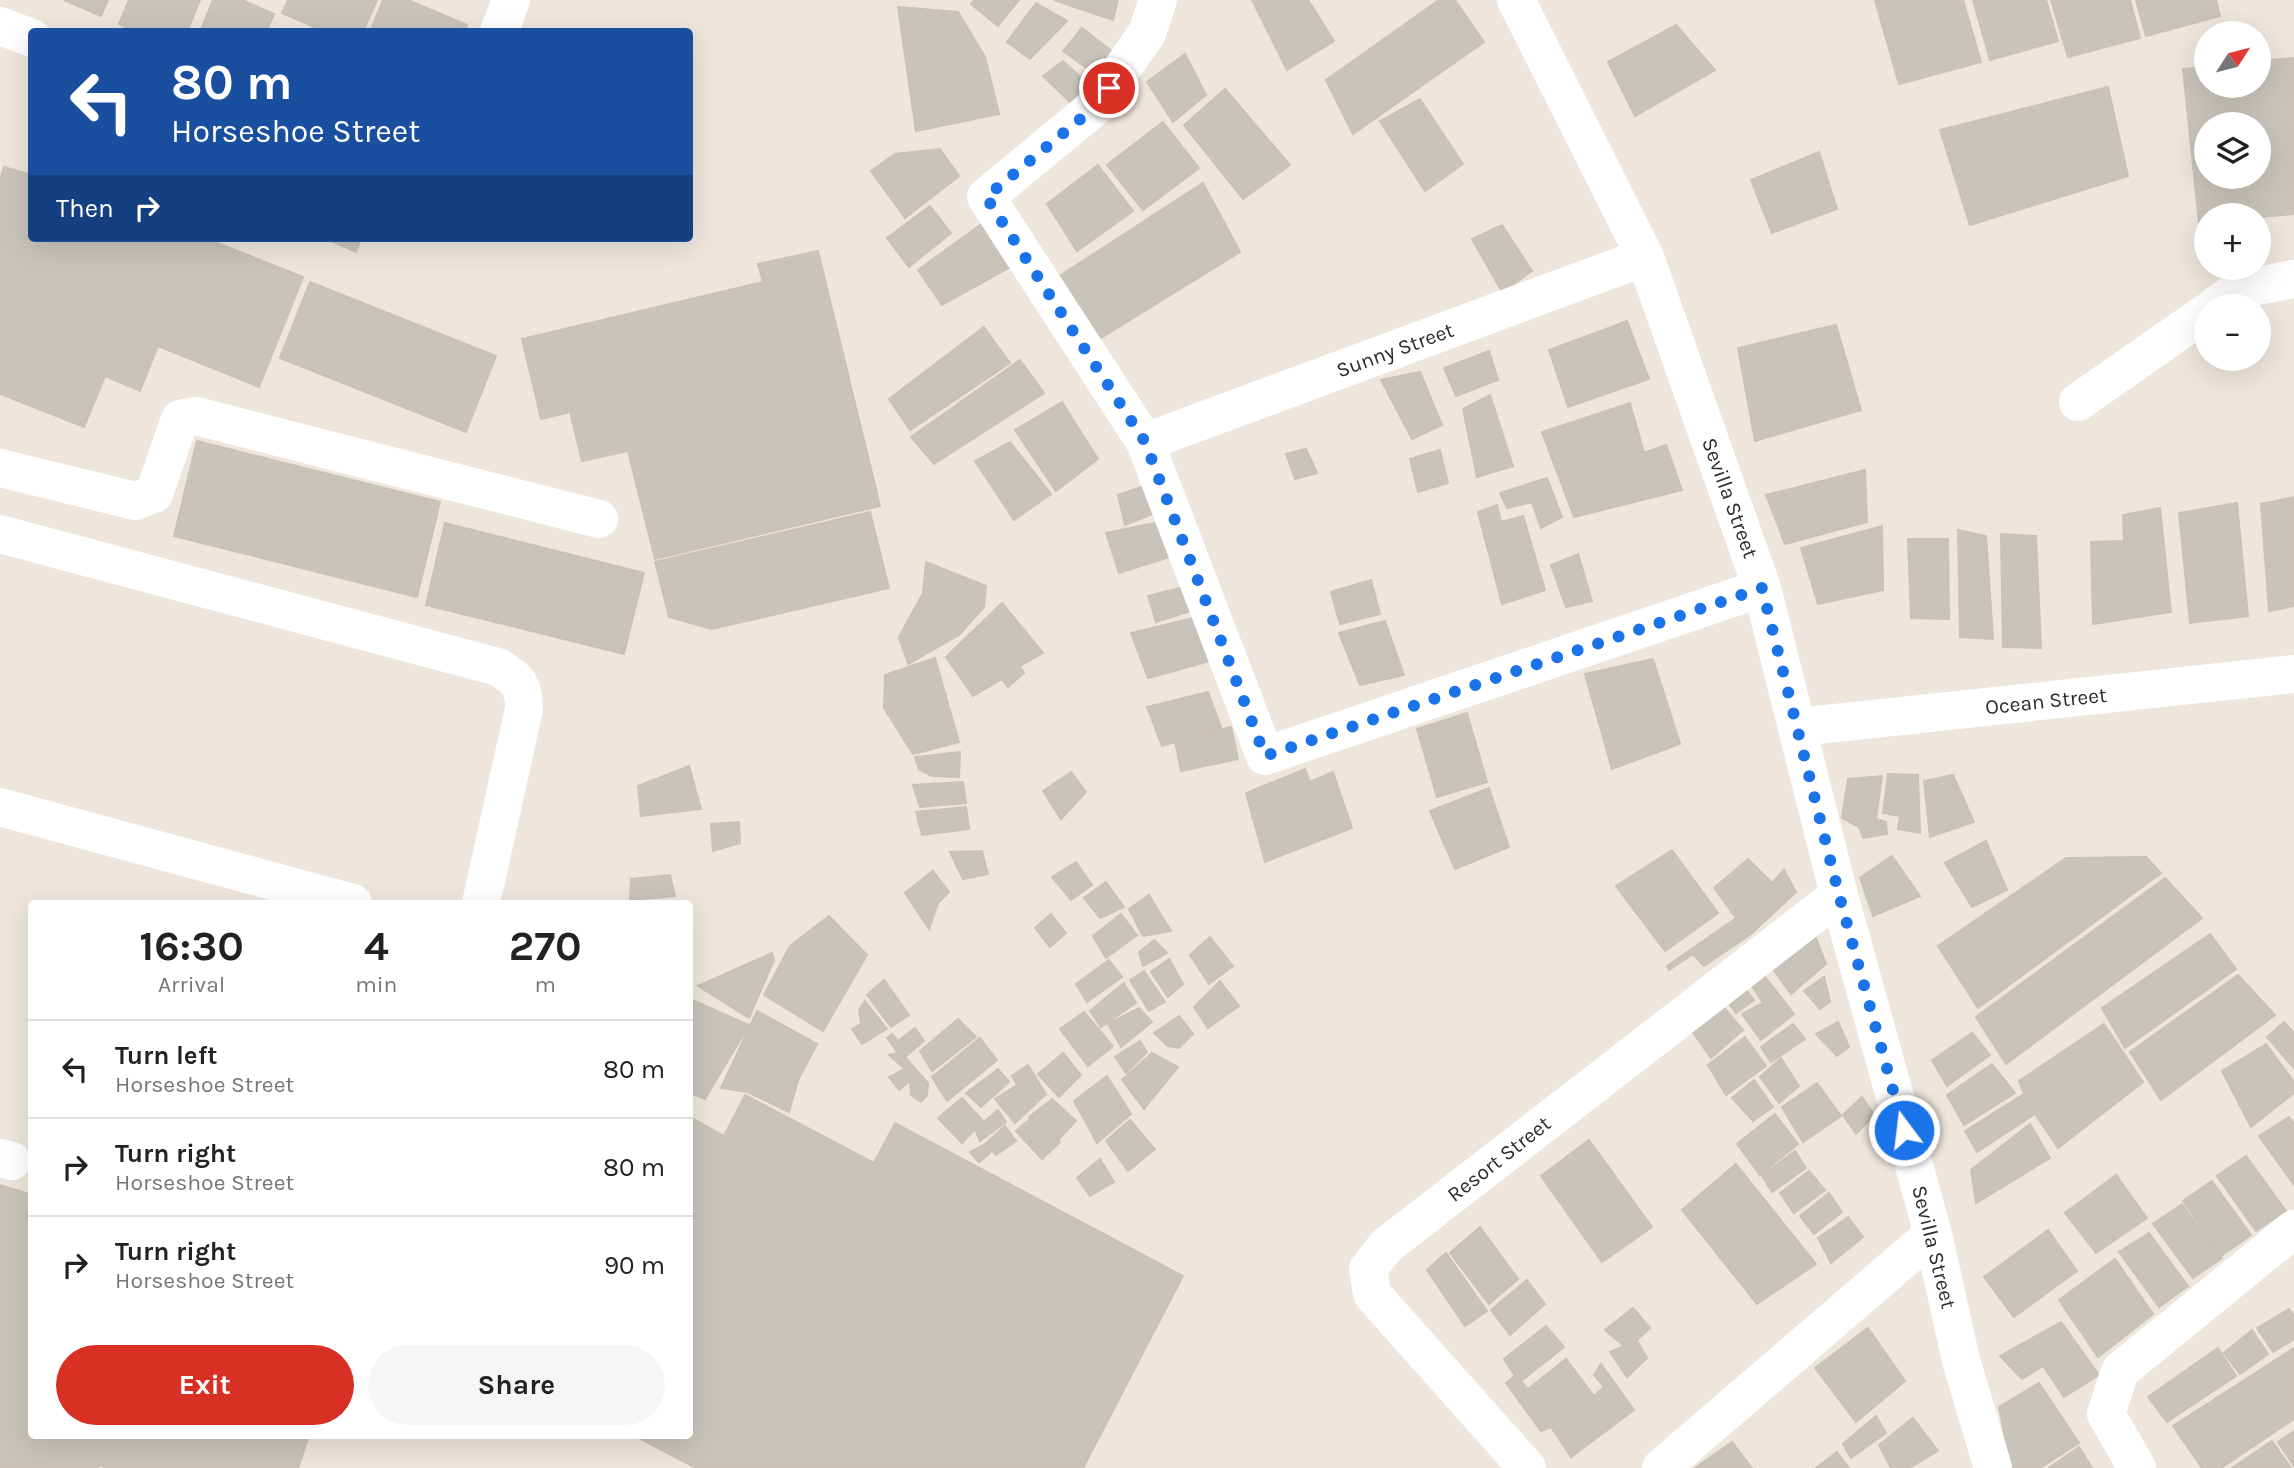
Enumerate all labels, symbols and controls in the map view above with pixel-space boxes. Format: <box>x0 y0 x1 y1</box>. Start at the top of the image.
north arrow <box>2194 21 2272 98</box>
map controls <box>2194 21 2271 371</box>
text: 80 m <box>171 54 293 111</box>
icon: left <box>56 56 147 147</box>
pin <box>1079 58 1139 118</box>
icon: arrive <box>1090 69 1128 107</box>
button: layers <box>2194 112 2271 189</box>
text: Horseshoe Street <box>171 113 420 150</box>
icon: right <box>128 189 166 227</box>
text: Then <box>56 193 114 224</box>
button: + <box>2194 203 2271 280</box>
button: − <box>2194 294 2271 371</box>
street label: Sunny Street <box>1333 318 1457 382</box>
street label: Sevilla Street <box>1697 435 1763 562</box>
street label: Ocean Street <box>1984 683 2108 719</box>
text: 16:30 <box>139 921 244 971</box>
text: 4 <box>364 921 389 971</box>
text: 270 <box>509 921 582 971</box>
text: Arrival <box>158 971 225 998</box>
text: min <box>355 971 397 998</box>
text: m <box>534 971 556 998</box>
text: Turn left <box>115 1040 217 1071</box>
icon: left <box>56 1050 94 1088</box>
text: 80 m <box>603 1054 665 1085</box>
text: Horseshoe Street <box>115 1071 294 1098</box>
position arrow <box>1867 1093 1941 1167</box>
street label: Resort Street <box>1443 1111 1555 1207</box>
text: Turn right <box>115 1138 236 1169</box>
icon: right <box>56 1148 94 1186</box>
text: 80 m <box>603 1152 665 1183</box>
text: Horseshoe Street <box>115 1169 294 1196</box>
street label: Sevilla Street <box>1907 1183 1961 1311</box>
text: Turn right <box>115 1236 236 1267</box>
icon: right <box>56 1246 94 1284</box>
text: 90 m <box>604 1250 665 1281</box>
text: Horseshoe Street <box>115 1267 294 1294</box>
button: Exit <box>56 1345 354 1425</box>
button: Share <box>368 1345 665 1425</box>

